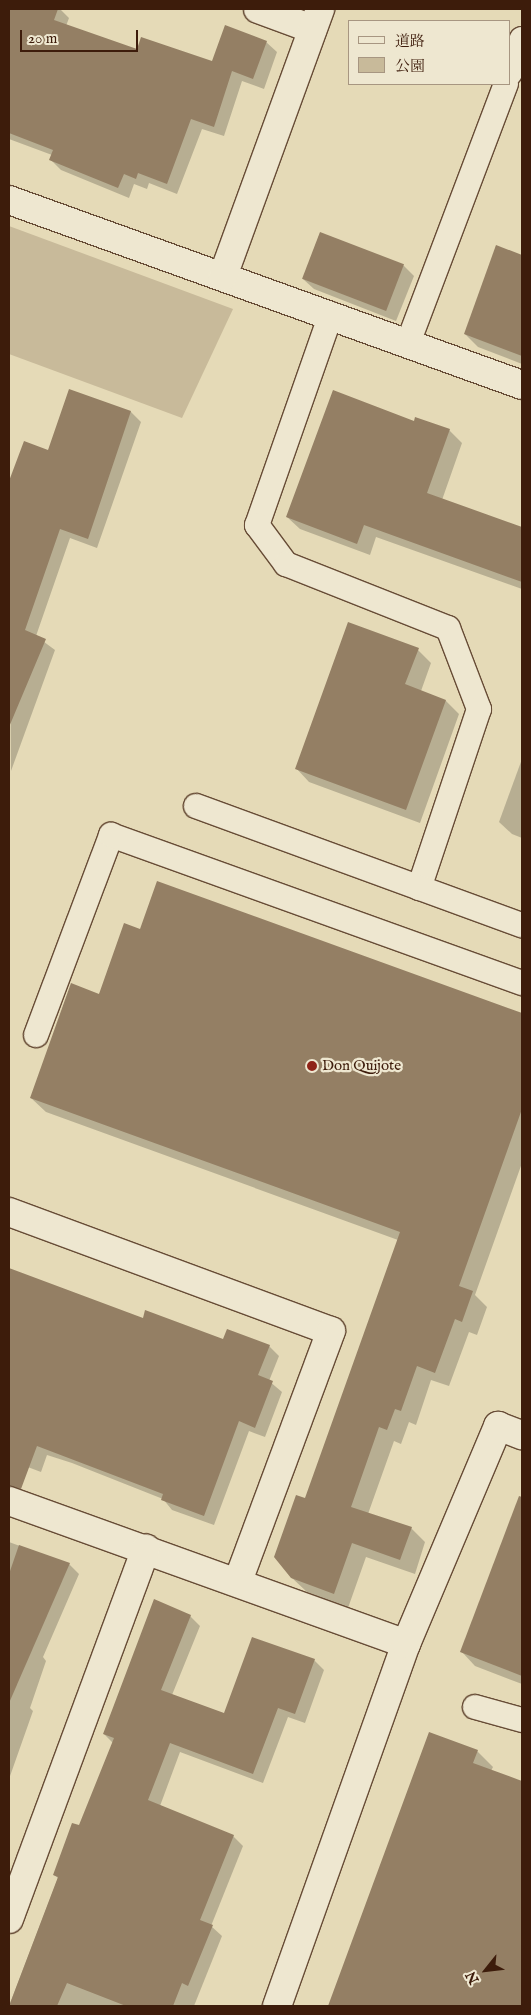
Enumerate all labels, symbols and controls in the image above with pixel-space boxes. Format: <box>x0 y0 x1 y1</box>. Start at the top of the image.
scale bar <box>22 20 140 52</box>
legend <box>348 20 511 85</box>
text: 20 m <box>28 29 57 48</box>
text: 道路 <box>395 32 425 51</box>
text: 公園 <box>395 57 425 76</box>
place label: Don Quijote <box>322 1057 401 1075</box>
marker: Don Quijote <box>306 1060 318 1072</box>
north arrow <box>461 1945 511 1995</box>
text: N <box>462 1968 484 1987</box>

